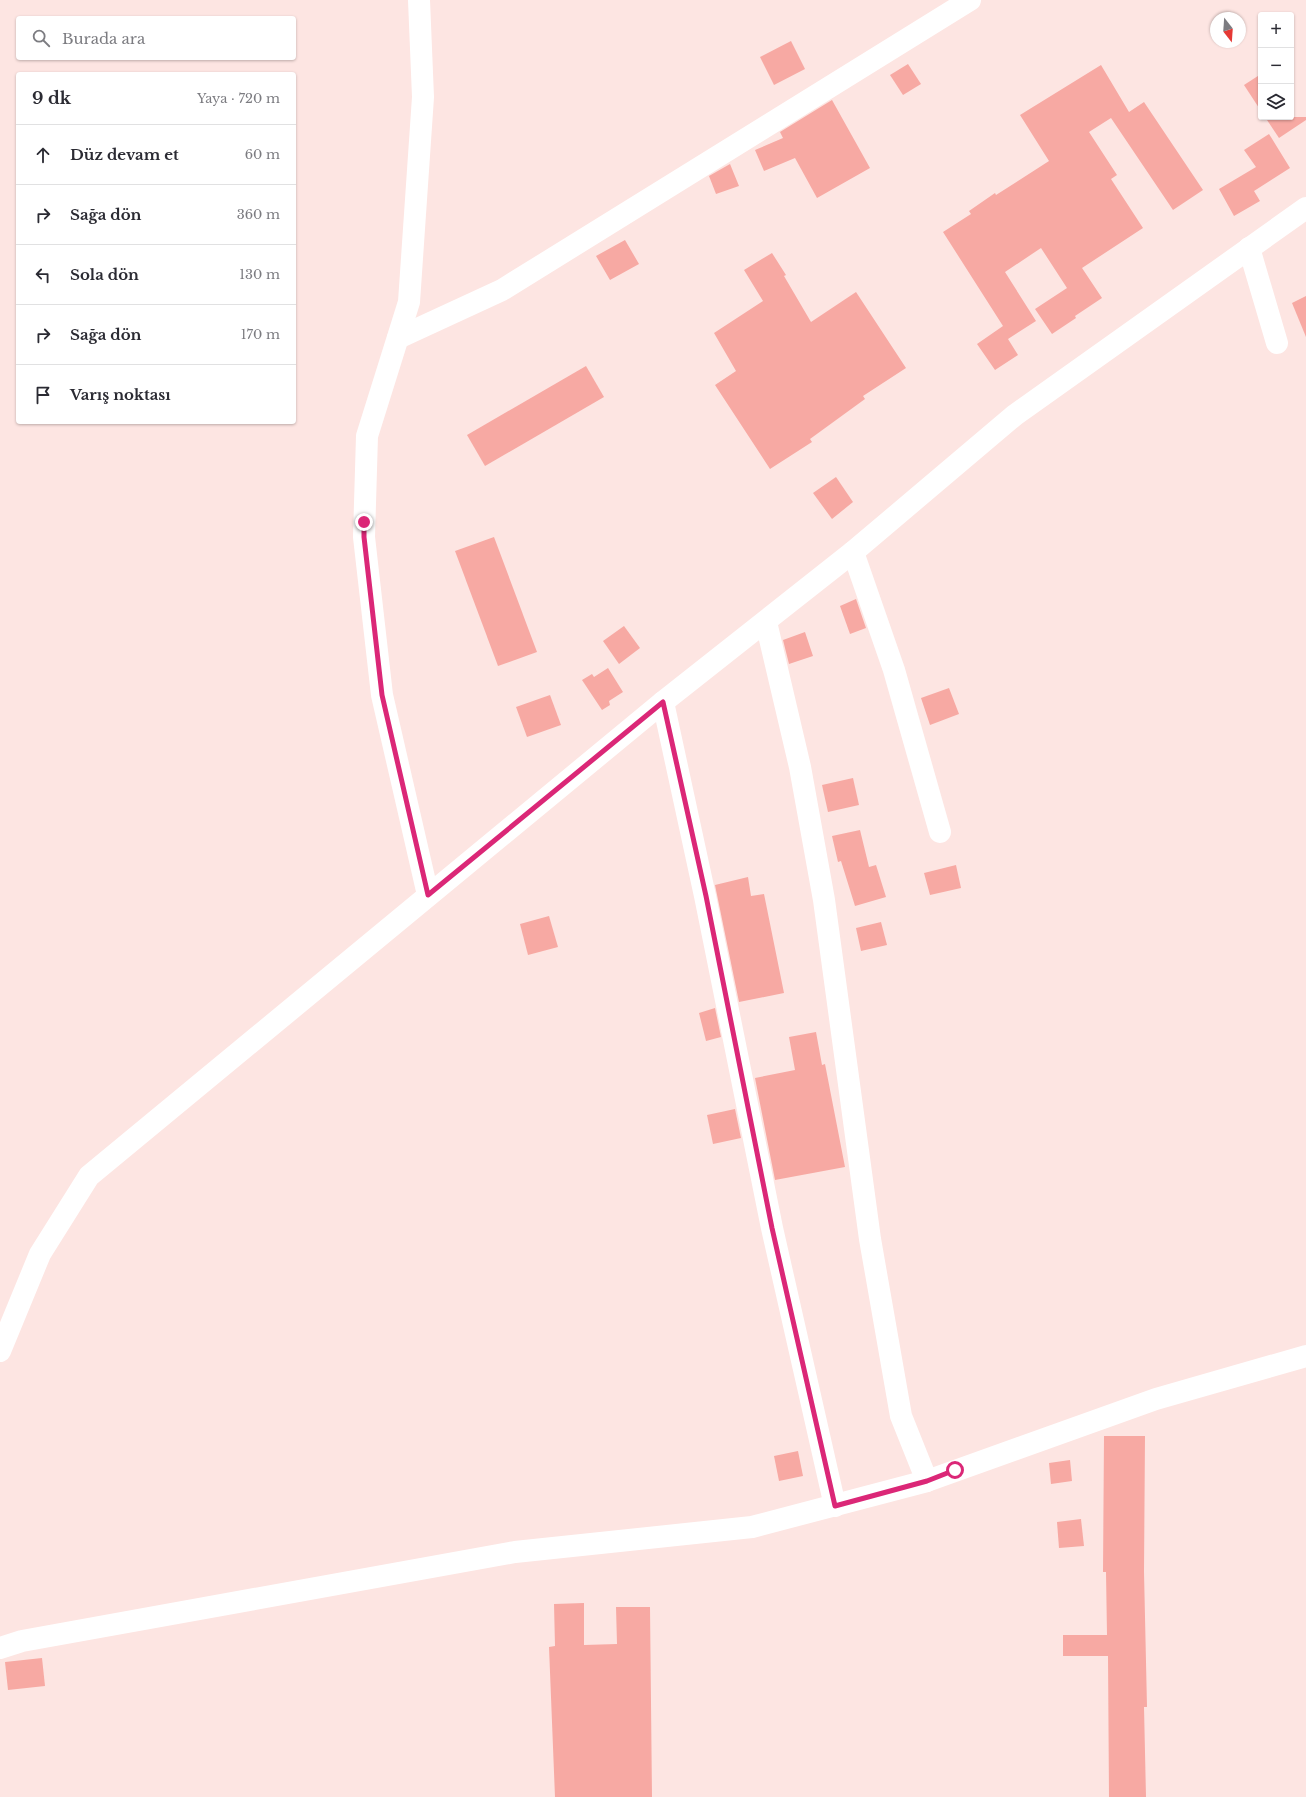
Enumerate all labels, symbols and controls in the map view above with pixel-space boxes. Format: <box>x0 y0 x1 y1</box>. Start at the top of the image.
north arrow <box>1210 12 1246 48</box>
map controls <box>1258 12 1294 120</box>
button: + <box>1258 12 1294 48</box>
search box <box>16 16 296 60</box>
icon: search <box>30 27 52 49</box>
text: Burada ara <box>62 29 145 48</box>
button: − <box>1258 48 1294 84</box>
button: layers <box>1258 84 1294 120</box>
text: 9 dk <box>32 88 71 109</box>
text: Yaya · 720 m <box>197 90 280 107</box>
icon: ahead <box>32 144 54 166</box>
text: Düz devam et <box>70 145 179 164</box>
text: 60 m <box>245 146 280 163</box>
icon: right <box>32 204 54 226</box>
text: Sağa dön <box>70 205 142 224</box>
text: 360 m <box>237 206 280 223</box>
icon: left <box>32 264 54 286</box>
text: Sola dön <box>70 265 139 284</box>
text: 130 m <box>239 266 280 283</box>
icon: right <box>32 324 54 346</box>
text: Sağa dön <box>70 325 142 344</box>
text: 170 m <box>241 326 280 343</box>
icon: arrive <box>32 384 54 406</box>
text: Varış noktası <box>70 385 171 404</box>
route end <box>355 513 373 531</box>
route start <box>946 1461 964 1479</box>

